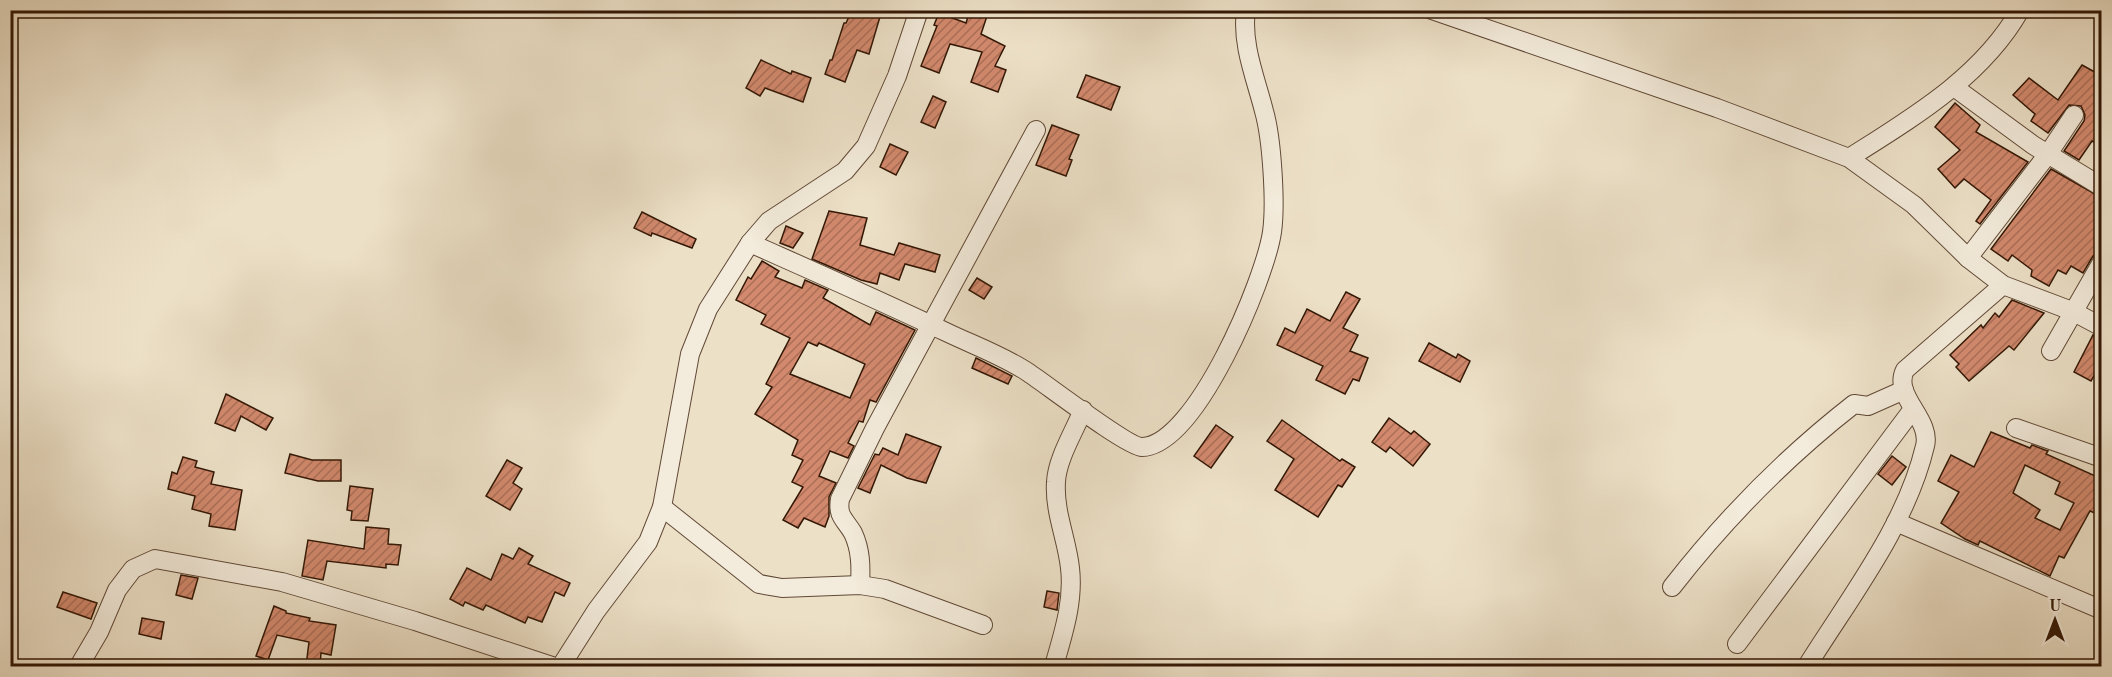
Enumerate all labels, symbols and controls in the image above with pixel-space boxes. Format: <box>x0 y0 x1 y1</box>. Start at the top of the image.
north arrow <box>2025 590 2085 650</box>
text: U <box>2049 599 2062 615</box>

